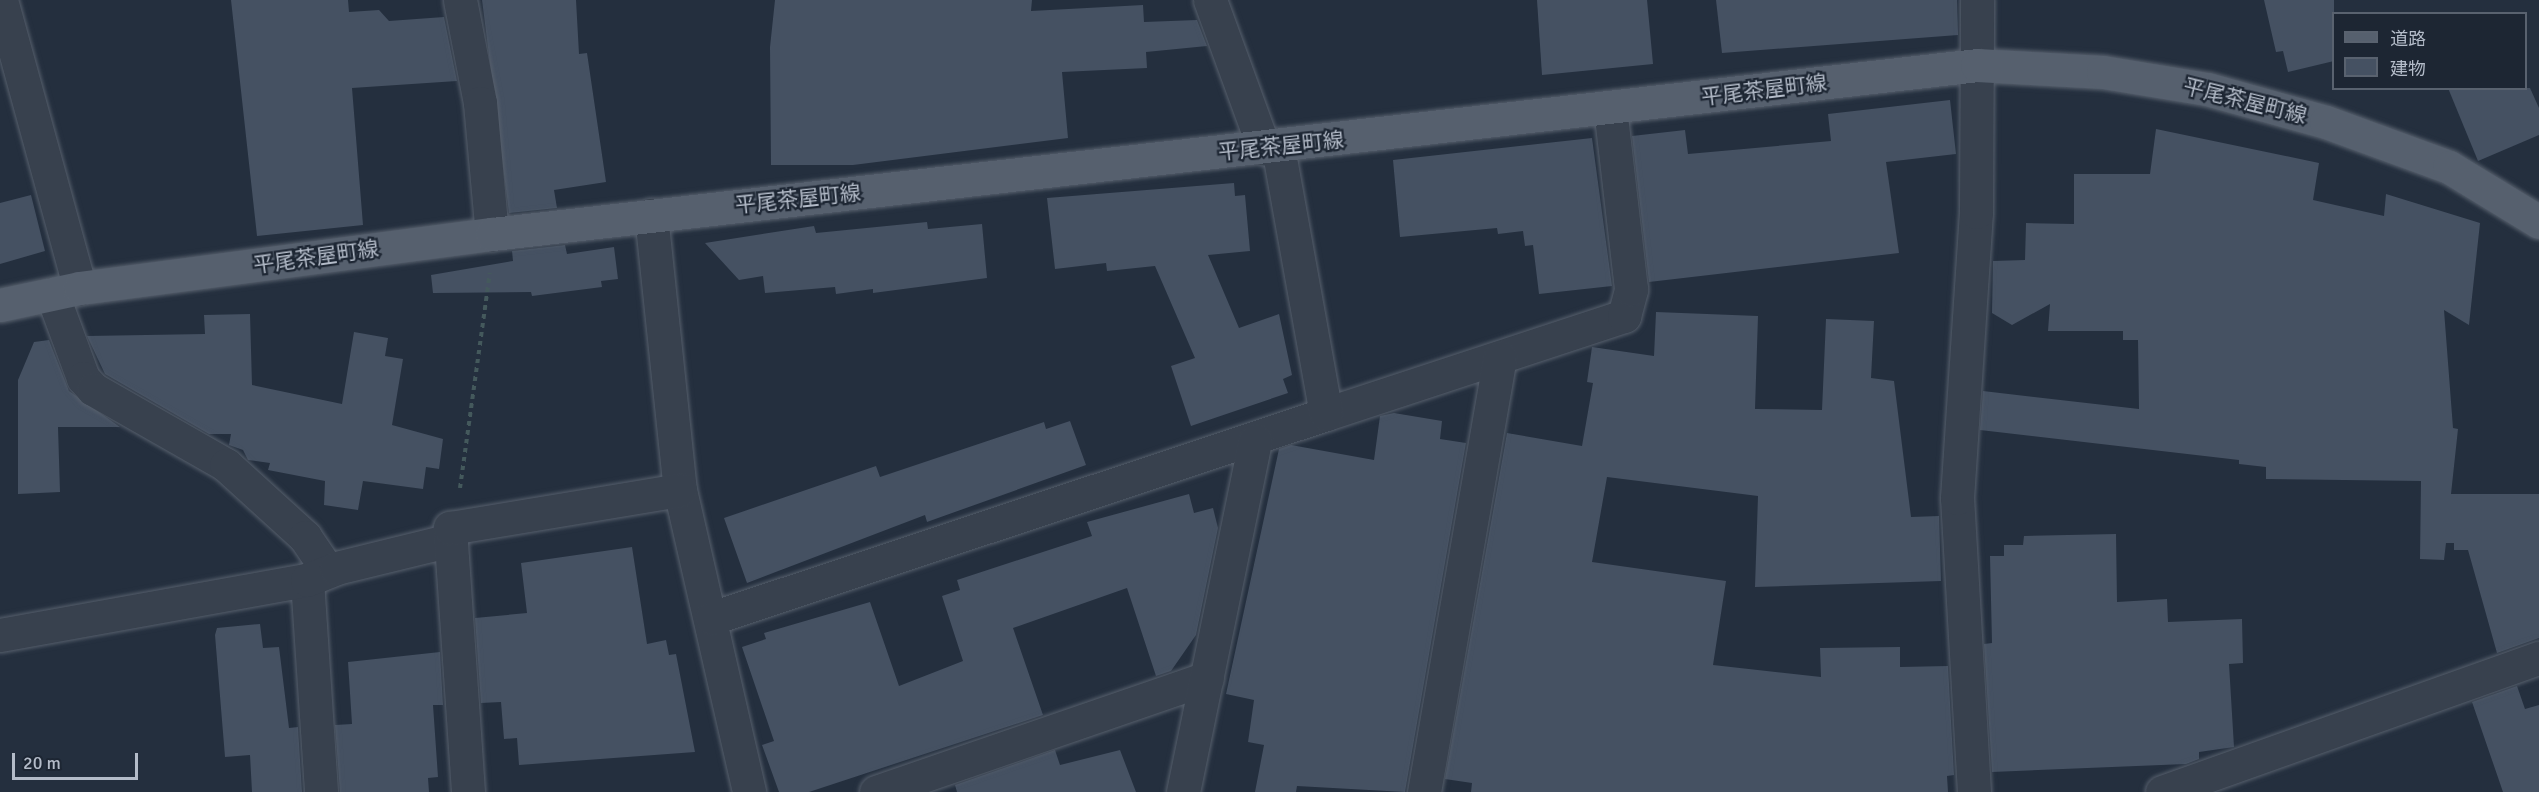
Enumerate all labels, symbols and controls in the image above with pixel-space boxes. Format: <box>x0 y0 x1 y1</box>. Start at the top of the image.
legend <box>2332 12 2527 90</box>
text: 道路 <box>2390 28 2426 50</box>
text: 建物 <box>2390 58 2426 80</box>
street label: 平尾茶屋町線 <box>1700 70 1828 110</box>
street label: 平尾茶屋町線 <box>2181 74 2309 128</box>
street label: 平尾茶屋町線 <box>1217 127 1345 165</box>
street label: 平尾茶屋町線 <box>734 180 862 218</box>
street label: 平尾茶屋町線 <box>252 236 380 278</box>
scale bar <box>15 741 141 779</box>
text: 20 m <box>23 752 61 774</box>

